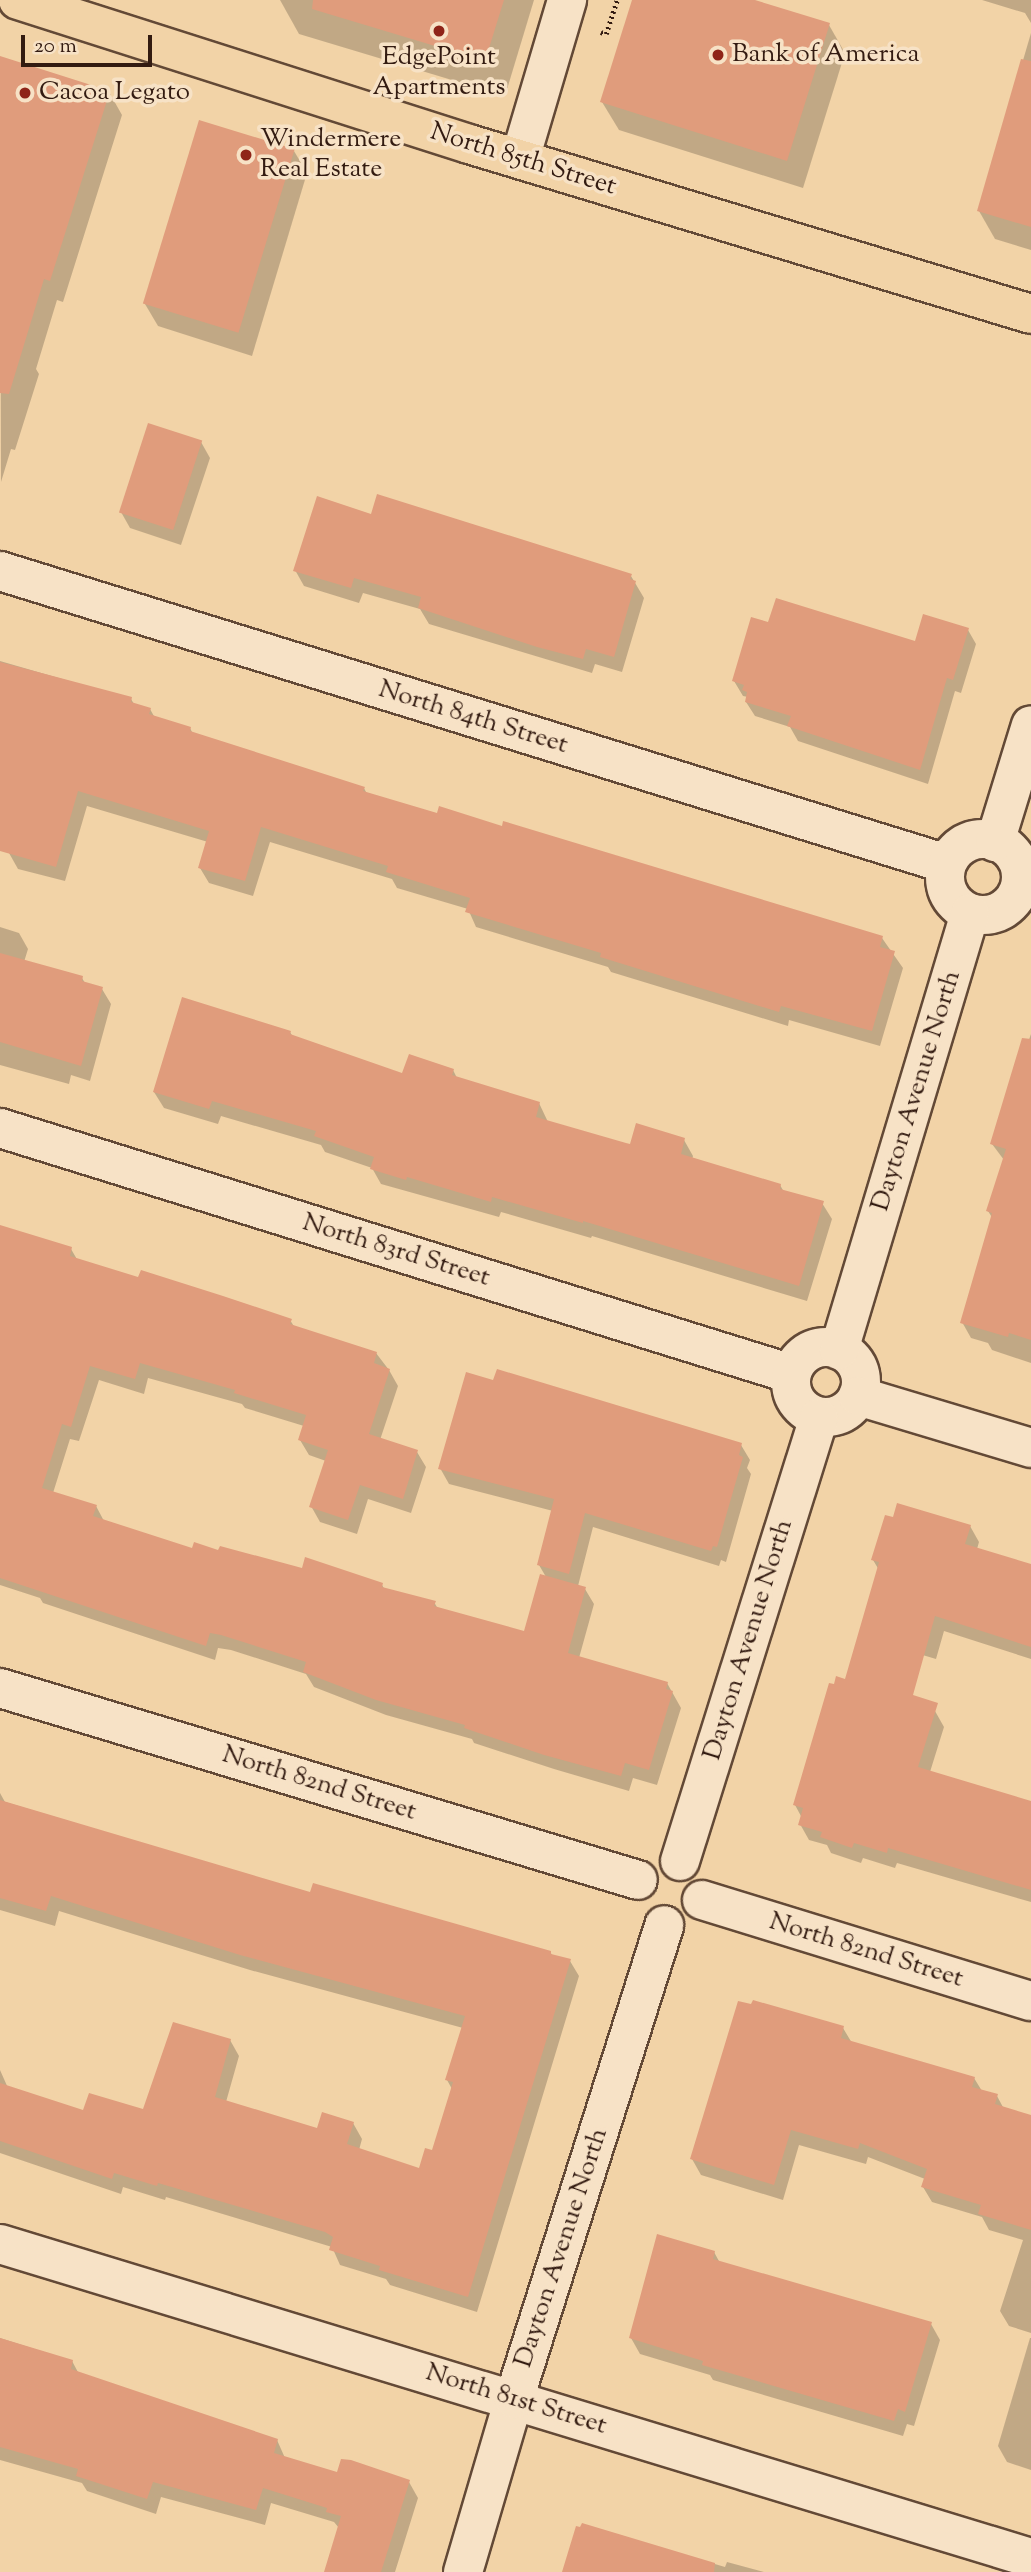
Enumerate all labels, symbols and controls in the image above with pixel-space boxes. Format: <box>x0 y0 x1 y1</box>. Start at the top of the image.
scale bar <box>24 21 156 65</box>
marker: EdgePoint Apartments <box>431 23 447 39</box>
text: 20 m <box>34 32 77 62</box>
place label: Bank of America <box>732 39 919 71</box>
place label: EdgePoint Apartments <box>372 42 506 104</box>
marker: Bank of America <box>710 47 726 63</box>
place label: Cacoa Legato <box>39 77 190 109</box>
marker: Cacoa Legato <box>17 85 33 101</box>
street label: North 85th Street <box>426 117 620 203</box>
place label: Windermere Real Estate <box>260 124 401 186</box>
marker: Windermere Real Estate <box>238 147 254 163</box>
street label: North 84th Street <box>374 674 572 762</box>
street label: Dayton Avenue North <box>866 967 968 1215</box>
street label: North 83rd Street <box>298 1208 494 1294</box>
street label: Dayton Avenue North <box>698 1516 800 1764</box>
street label: North 82nd Street <box>218 1740 420 1828</box>
street label: North 82nd Street <box>765 1907 967 1995</box>
street label: Dayton Avenue North <box>509 2124 615 2372</box>
street label: North 81st Street <box>422 2358 610 2442</box>

